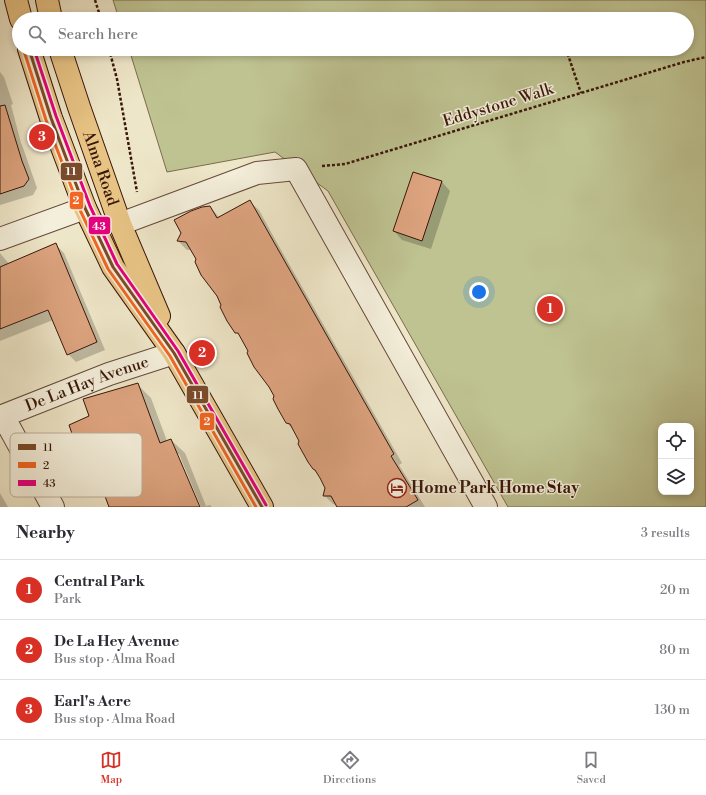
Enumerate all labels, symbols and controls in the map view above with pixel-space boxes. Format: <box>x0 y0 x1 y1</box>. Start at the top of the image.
search box <box>12 12 694 56</box>
icon: search <box>26 23 48 45</box>
text: Search here <box>58 25 138 44</box>
street label: Eddystone Walk <box>440 78 557 131</box>
pin: 3 <box>29 122 55 152</box>
street label: Alma Road <box>78 127 123 209</box>
line badge: 11 <box>60 162 83 181</box>
text: 11 <box>66 165 77 179</box>
line badge: 2 <box>69 191 84 210</box>
text: 2 <box>73 194 80 208</box>
line badge: 43 <box>88 216 111 235</box>
text: 43 <box>92 220 106 234</box>
your location <box>469 282 489 302</box>
pin: 1 <box>537 294 563 324</box>
pin: 2 <box>189 338 215 368</box>
street label: De La Hay Avenue <box>22 352 151 416</box>
line badge: 11 <box>186 385 209 404</box>
text: 11 <box>193 389 204 403</box>
line badge: 2 <box>199 412 215 431</box>
text: 2 <box>204 415 211 429</box>
map controls <box>658 423 694 495</box>
button: locate <box>658 423 694 459</box>
legend <box>10 433 142 497</box>
text: 11 <box>43 441 53 455</box>
text: 2 <box>43 459 49 473</box>
button: layers <box>658 459 694 495</box>
text: 43 <box>43 477 56 491</box>
hotel icon: Home Park Home Stay <box>386 477 408 499</box>
place label: Home Park Home Stay <box>411 478 580 498</box>
text: Nearby <box>16 522 75 544</box>
text: 3 results <box>641 525 690 541</box>
text: Central Park <box>54 572 145 591</box>
text: 1 <box>26 582 32 598</box>
text: 20 m <box>660 582 690 598</box>
text: Park <box>54 591 81 607</box>
text: De La Hey Avenue <box>54 632 179 651</box>
text: 2 <box>25 642 33 658</box>
text: 80 m <box>659 642 690 658</box>
text: Bus stop · Alma Road <box>54 651 175 667</box>
text: Earl's Acre <box>54 692 131 711</box>
text: 3 <box>25 702 33 718</box>
text: 130 m <box>655 702 690 718</box>
text: Bus stop · Alma Road <box>54 711 175 727</box>
tab: Map <box>100 749 122 787</box>
tab: Directions <box>323 749 376 787</box>
tab: Saved <box>577 749 606 787</box>

